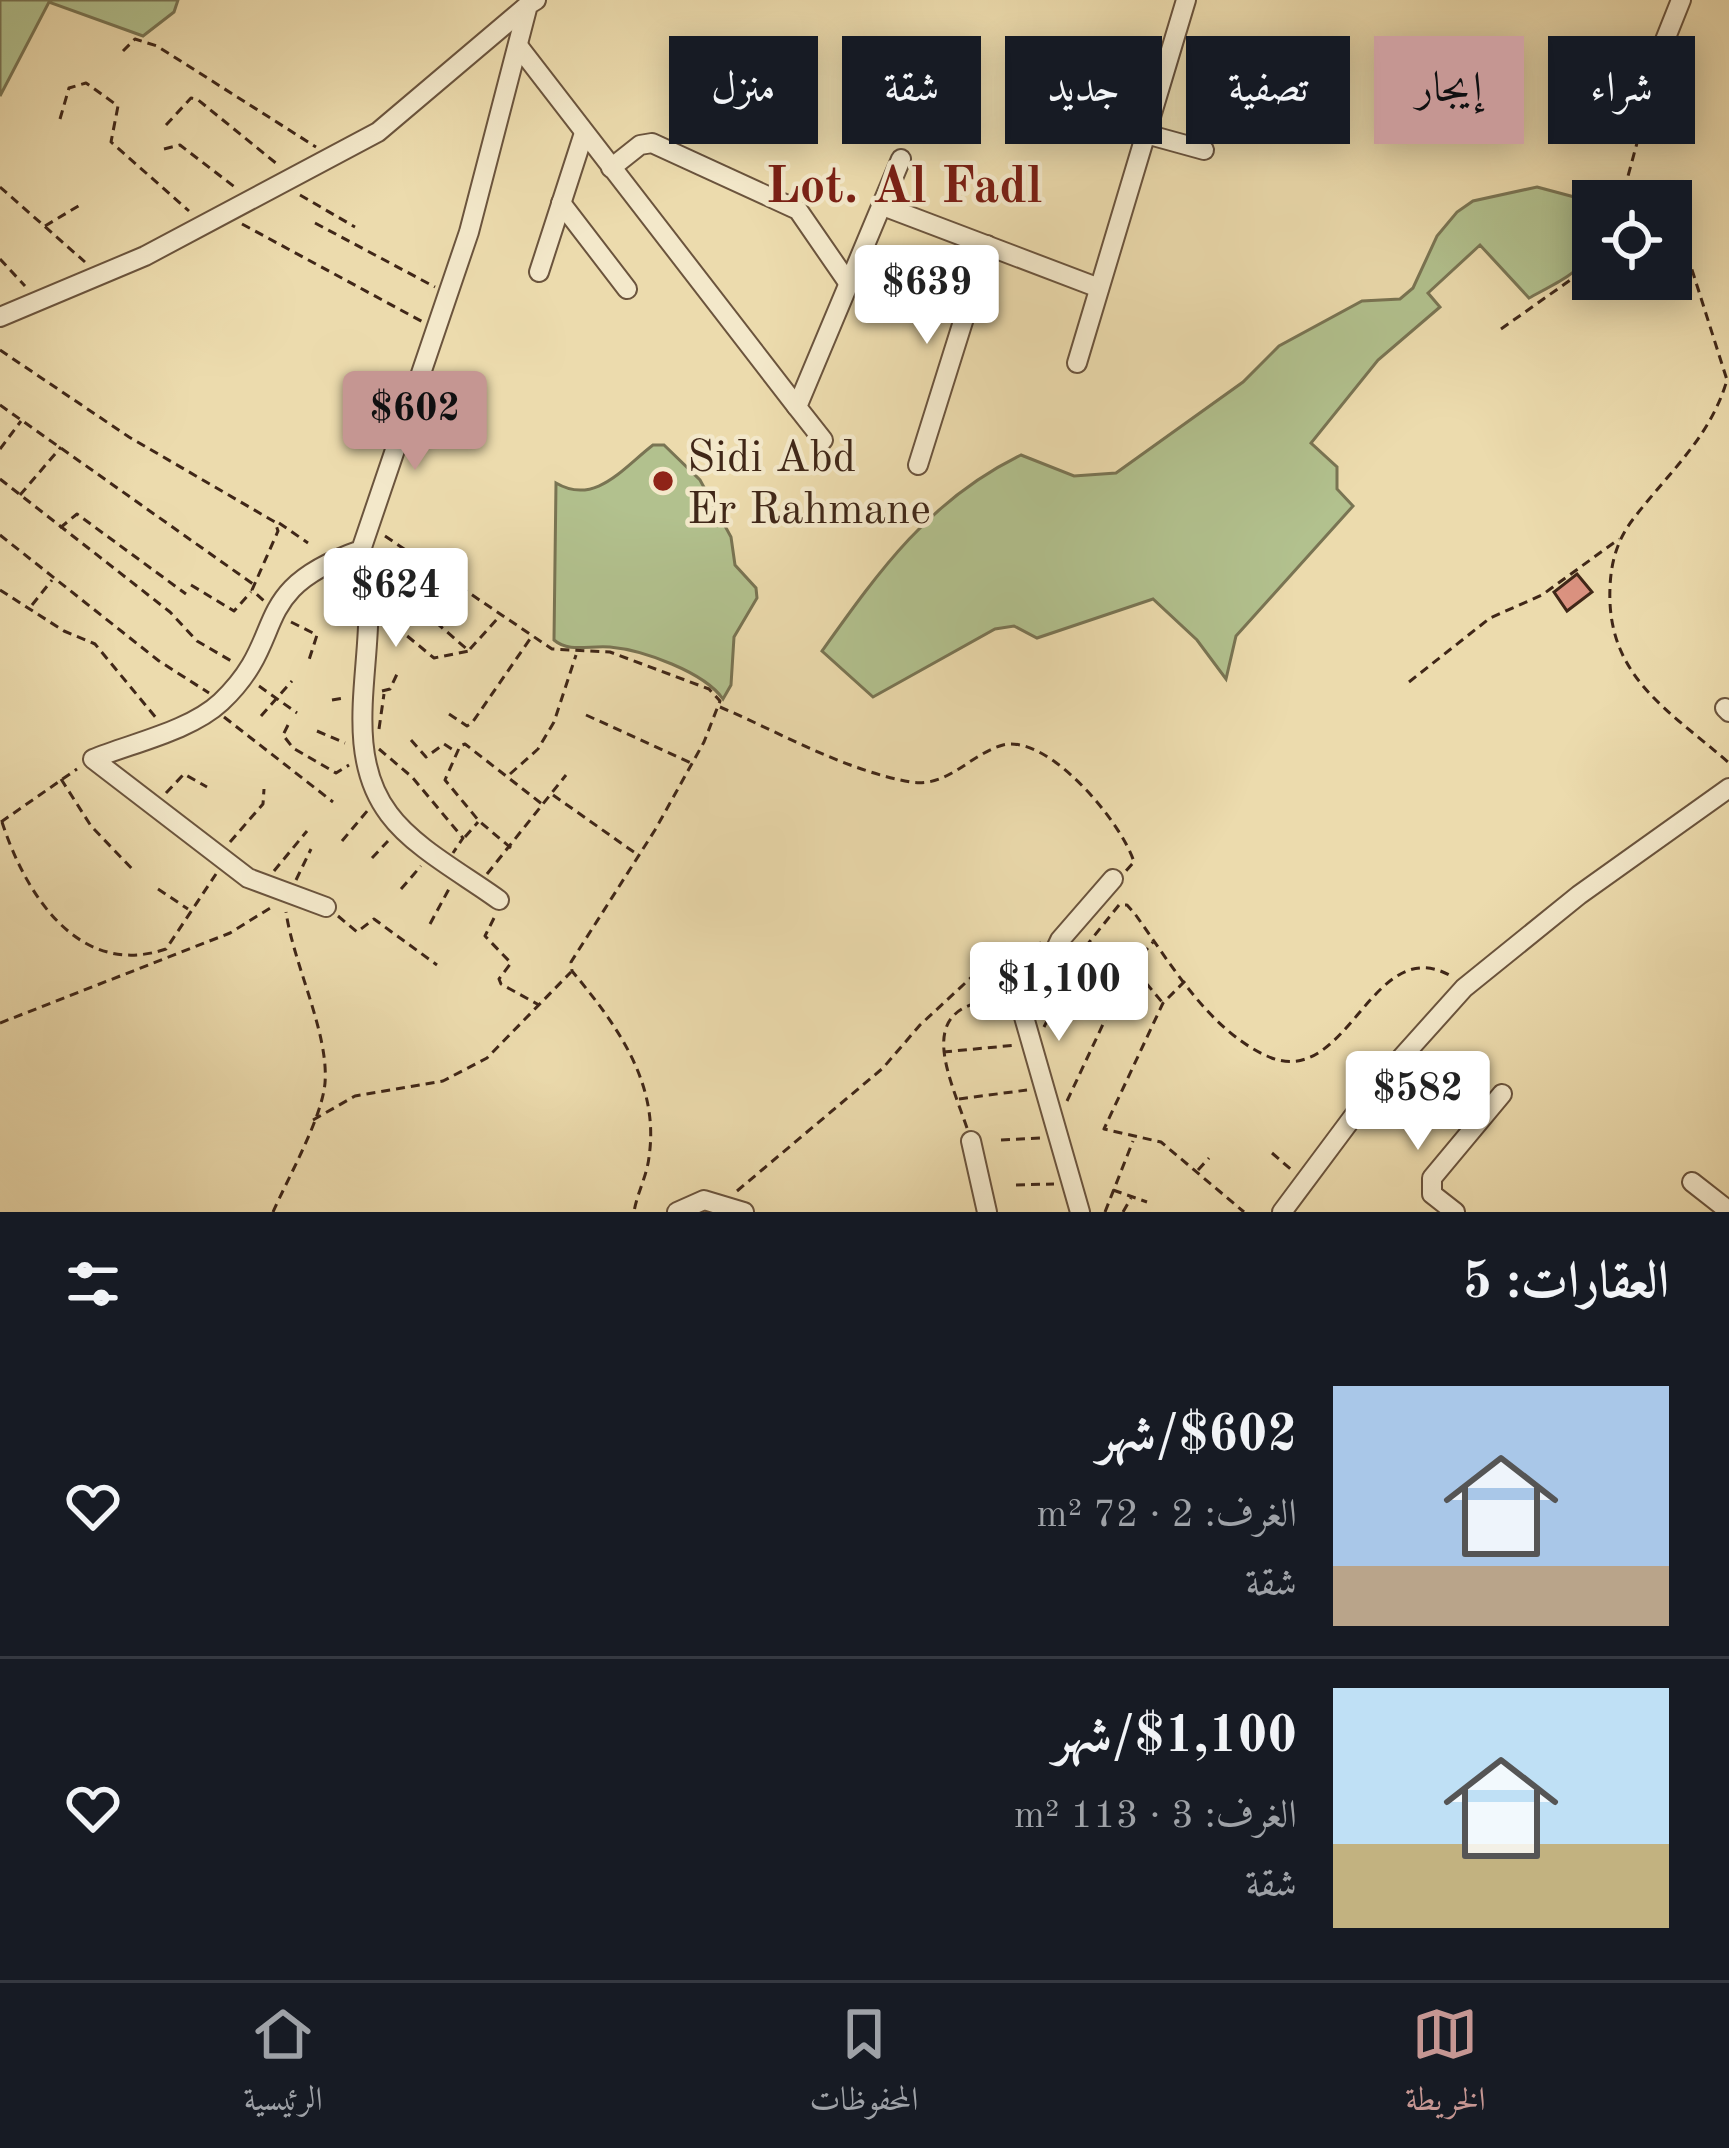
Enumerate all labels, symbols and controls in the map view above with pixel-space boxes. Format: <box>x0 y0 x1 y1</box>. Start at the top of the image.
chip: منزل <box>669 36 818 144</box>
chip: شقة <box>842 36 981 144</box>
chip: جديد <box>1005 36 1162 144</box>
chip: تصفية <box>1186 36 1350 144</box>
chip: إيجار <box>1374 36 1524 144</box>
chip: شراء <box>1548 36 1695 144</box>
district label: Lot. Al Fadl <box>765 163 1043 214</box>
map controls <box>1572 180 1692 300</box>
button: locate <box>1572 180 1692 300</box>
pin: $639 <box>856 245 998 347</box>
text: $639 <box>882 264 972 303</box>
pin: $602 <box>344 371 486 473</box>
text: $602 <box>370 390 460 429</box>
place label: Sidi Abd Er Rahmane <box>687 437 931 534</box>
marker: Sidi Abd Er Rahmane <box>650 468 676 494</box>
pin: $624 <box>325 548 467 650</box>
text: $624 <box>351 567 441 606</box>
pin: $1,100 <box>961 942 1157 1044</box>
text: $1,100 <box>997 961 1121 1000</box>
pin: $582 <box>1347 1051 1489 1153</box>
text: $582 <box>1373 1070 1463 1109</box>
icon: filters <box>60 1251 126 1317</box>
text: العقارات: 5 <box>1463 1258 1669 1309</box>
text: $602/شهر <box>1097 1411 1297 1462</box>
icon: home <box>1429 1434 1573 1578</box>
icon: heart <box>60 1473 126 1539</box>
text: الغرف: 2 · 72 m² <box>1037 1496 1297 1535</box>
text: شقة <box>1245 1565 1297 1604</box>
text: $1,100/شهر <box>1053 1712 1297 1763</box>
icon: home <box>1429 1736 1573 1880</box>
icon: heart <box>60 1775 126 1841</box>
text: الغرف: 3 · 113 m² <box>1014 1797 1297 1836</box>
text: شقة <box>1245 1866 1297 1905</box>
tab: الرئيسية <box>243 2001 323 2131</box>
tab: المحفوظات <box>810 2001 918 2131</box>
tab: الخريطة <box>1405 2001 1486 2131</box>

